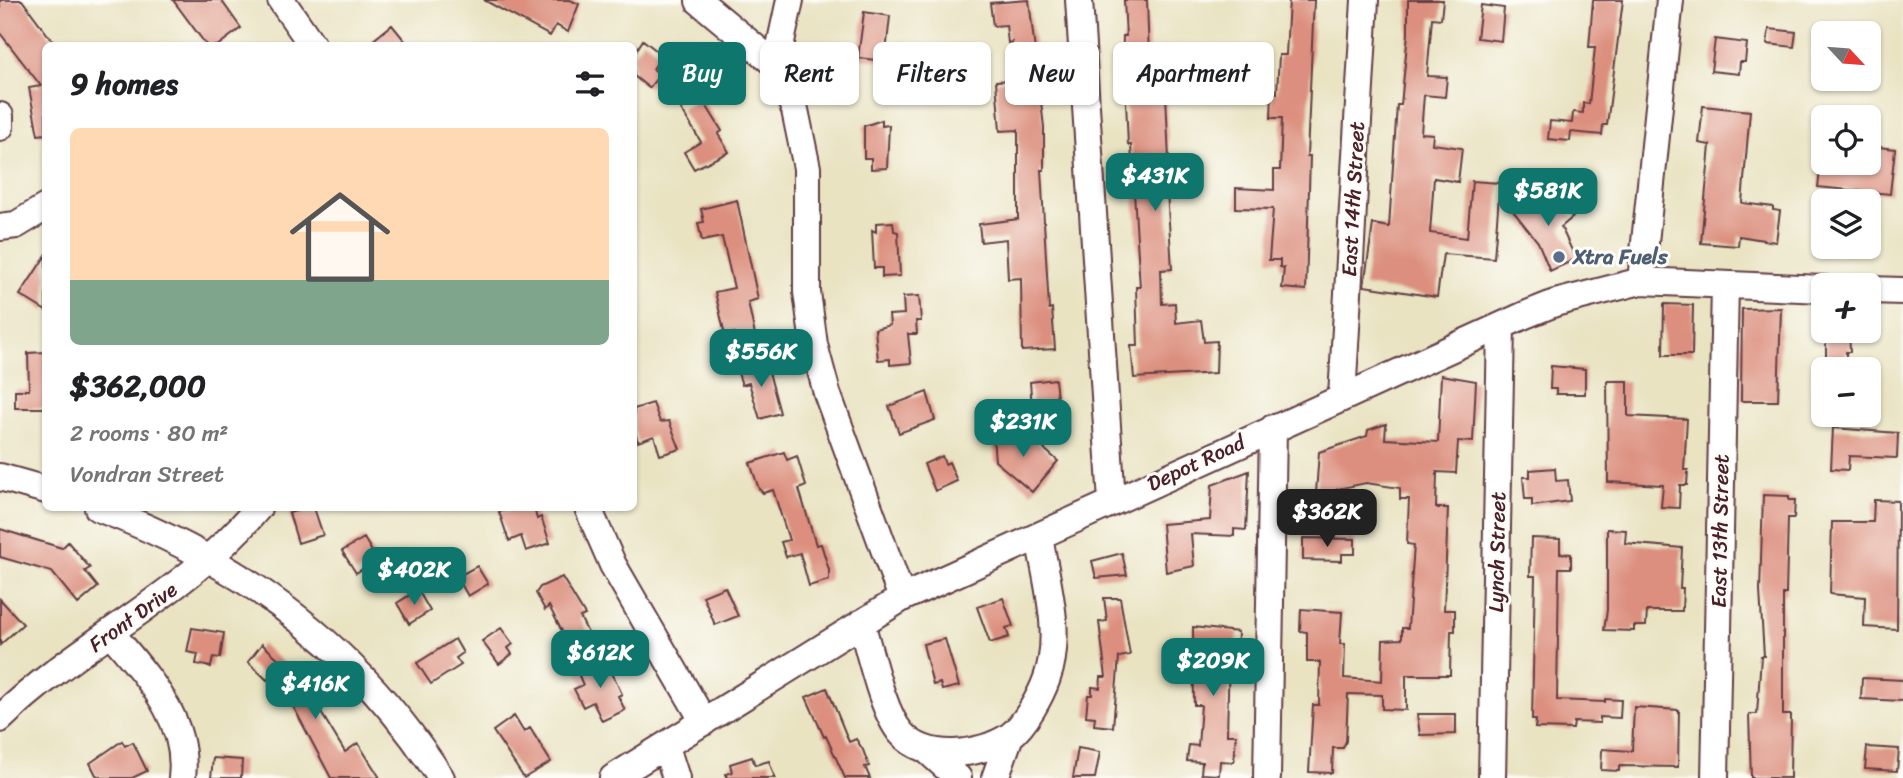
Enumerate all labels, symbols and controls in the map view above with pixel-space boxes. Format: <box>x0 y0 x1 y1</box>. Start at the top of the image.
north arrow <box>1811 21 1881 91</box>
map controls <box>1811 21 1881 427</box>
chip: Buy <box>658 42 746 105</box>
chip: Rent <box>760 42 859 105</box>
chip: Filters <box>873 42 991 105</box>
chip: New <box>1005 42 1099 105</box>
chip: Apartment <box>1113 42 1274 105</box>
text: 9 homes <box>70 57 178 111</box>
icon: filters <box>571 65 609 103</box>
button: locate <box>1811 105 1881 175</box>
street label: East 14th Street <box>1330 120 1376 278</box>
pin: $431K <box>1106 154 1204 213</box>
text: $431K <box>1122 155 1188 196</box>
pin: $581K <box>1499 168 1597 228</box>
text: $581K <box>1514 170 1582 211</box>
icon: home <box>277 174 403 300</box>
button: layers <box>1811 189 1881 259</box>
place label: Xtra Fuels <box>1571 238 1669 276</box>
marker: Xtra Fuels <box>1551 249 1567 265</box>
button: + <box>1811 273 1881 343</box>
pin: $556K <box>712 330 810 389</box>
text: $556K <box>726 331 796 372</box>
button: − <box>1811 357 1881 427</box>
text: $362,000 <box>70 359 206 413</box>
pin: $231K <box>974 400 1072 459</box>
text: $231K <box>990 401 1056 442</box>
text: 2 rooms · 80 m² <box>70 413 228 454</box>
street label: Depot Road <box>1141 423 1253 502</box>
text: Vondran Street <box>70 454 224 495</box>
street label: East 13th Street <box>1700 454 1740 608</box>
pin: $362K <box>1278 490 1376 549</box>
text: $362K <box>1293 491 1361 532</box>
street label: Lynch Street <box>1477 491 1517 613</box>
pin: $402K <box>365 548 463 607</box>
text: $402K <box>378 549 450 590</box>
street label: Front Drive <box>80 571 186 663</box>
pin: $612K <box>551 630 649 690</box>
text: $612K <box>567 632 633 673</box>
pin: $209K <box>1164 638 1262 698</box>
text: $209K <box>1177 640 1249 681</box>
pin: $416K <box>266 662 364 721</box>
text: $416K <box>282 663 348 704</box>

